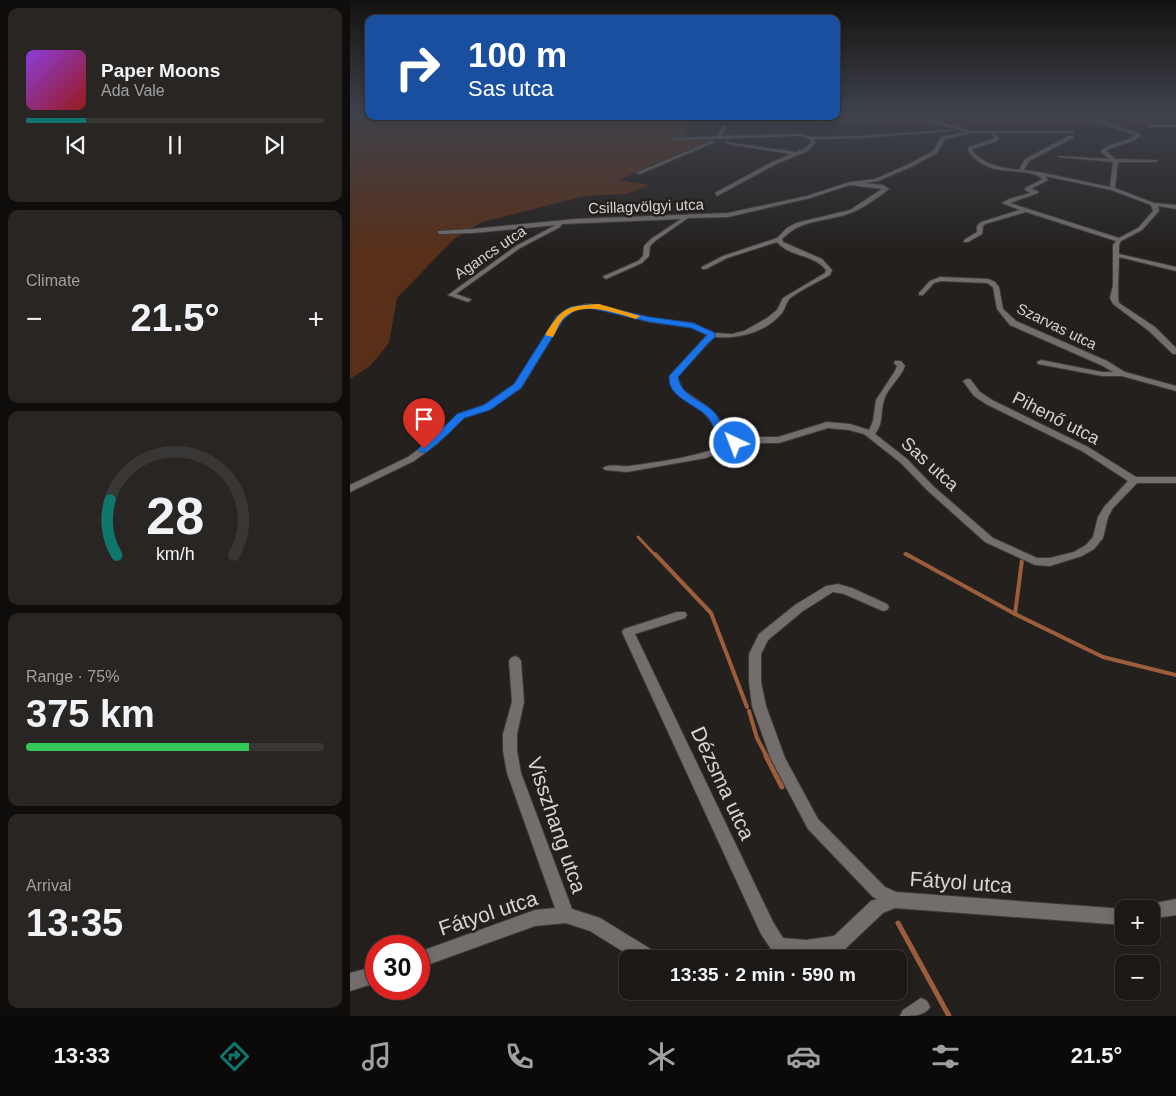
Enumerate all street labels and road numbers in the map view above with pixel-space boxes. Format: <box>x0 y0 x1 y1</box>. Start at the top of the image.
street label: Csillagvölgyi utca <box>588 195 705 217</box>
street label: Agancs utca <box>451 222 530 282</box>
street label: Szarvas utca <box>1014 299 1100 353</box>
street label: Pihenő utca <box>1009 388 1104 449</box>
street label: Sas utca <box>897 433 963 496</box>
street label: Dézsma utca <box>687 723 759 844</box>
street label: Visszhang utca <box>523 754 591 896</box>
street label: Fátyol utca <box>909 867 1013 897</box>
street label: Fátyol utca <box>436 886 541 940</box>

